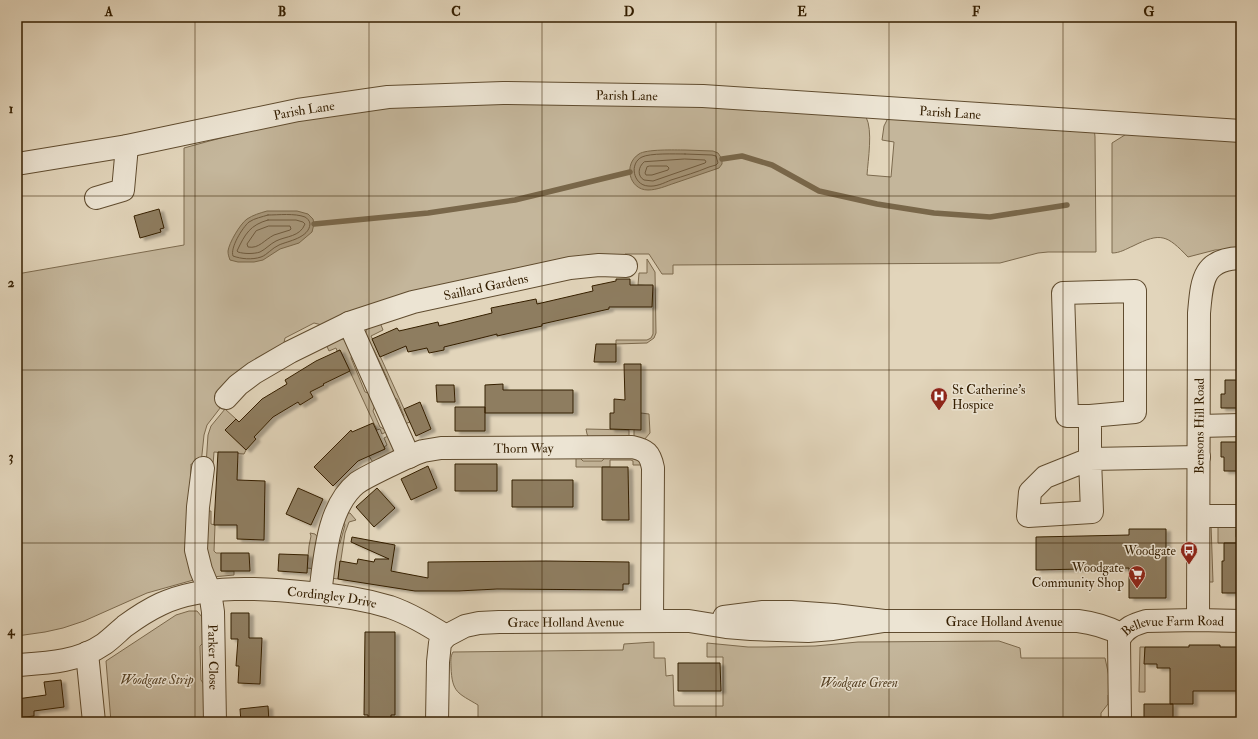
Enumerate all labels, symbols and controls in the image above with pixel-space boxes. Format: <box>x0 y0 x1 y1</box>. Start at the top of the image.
text: A <box>104 4 114 20</box>
text: B <box>278 4 286 20</box>
text: C <box>451 4 461 20</box>
text: D <box>624 4 635 20</box>
text: E <box>797 4 807 20</box>
text: F <box>972 4 981 20</box>
text: G <box>1144 4 1155 20</box>
street label: Parish Lane <box>596 87 658 104</box>
street label: Parish Lane <box>272 98 336 124</box>
text: 1 <box>9 101 14 117</box>
street label: Parish Lane <box>919 103 982 123</box>
street label: Saillard Gardens <box>442 270 530 304</box>
text: 2 <box>8 275 15 291</box>
street label: Bensons Hill Road <box>1191 377 1208 474</box>
place label: St Catherine's Hospice <box>952 382 1026 414</box>
hospital icon: St Catherine's Hospice <box>929 386 949 411</box>
street label: Thorn Way <box>493 440 554 457</box>
text: 3 <box>9 449 14 465</box>
bus stop icon: Woodgate <box>1179 540 1199 565</box>
place label: Woodgate <box>1123 543 1177 559</box>
place label: Woodgate Community Shop <box>1032 560 1125 592</box>
supermarket icon: Woodgate Community Shop <box>1127 564 1147 589</box>
street label: Cordingley Drive <box>286 584 379 612</box>
street label: Bellevue Farm Road <box>1118 613 1225 640</box>
street label: Grace Holland Avenue <box>507 614 625 631</box>
street label: Grace Holland Avenue <box>946 614 1063 630</box>
text: 4 <box>6 623 15 639</box>
street label: Parker Close <box>204 624 221 690</box>
park label: Woodgate Strip <box>120 672 194 688</box>
park label: Woodgate Green <box>820 675 898 691</box>

